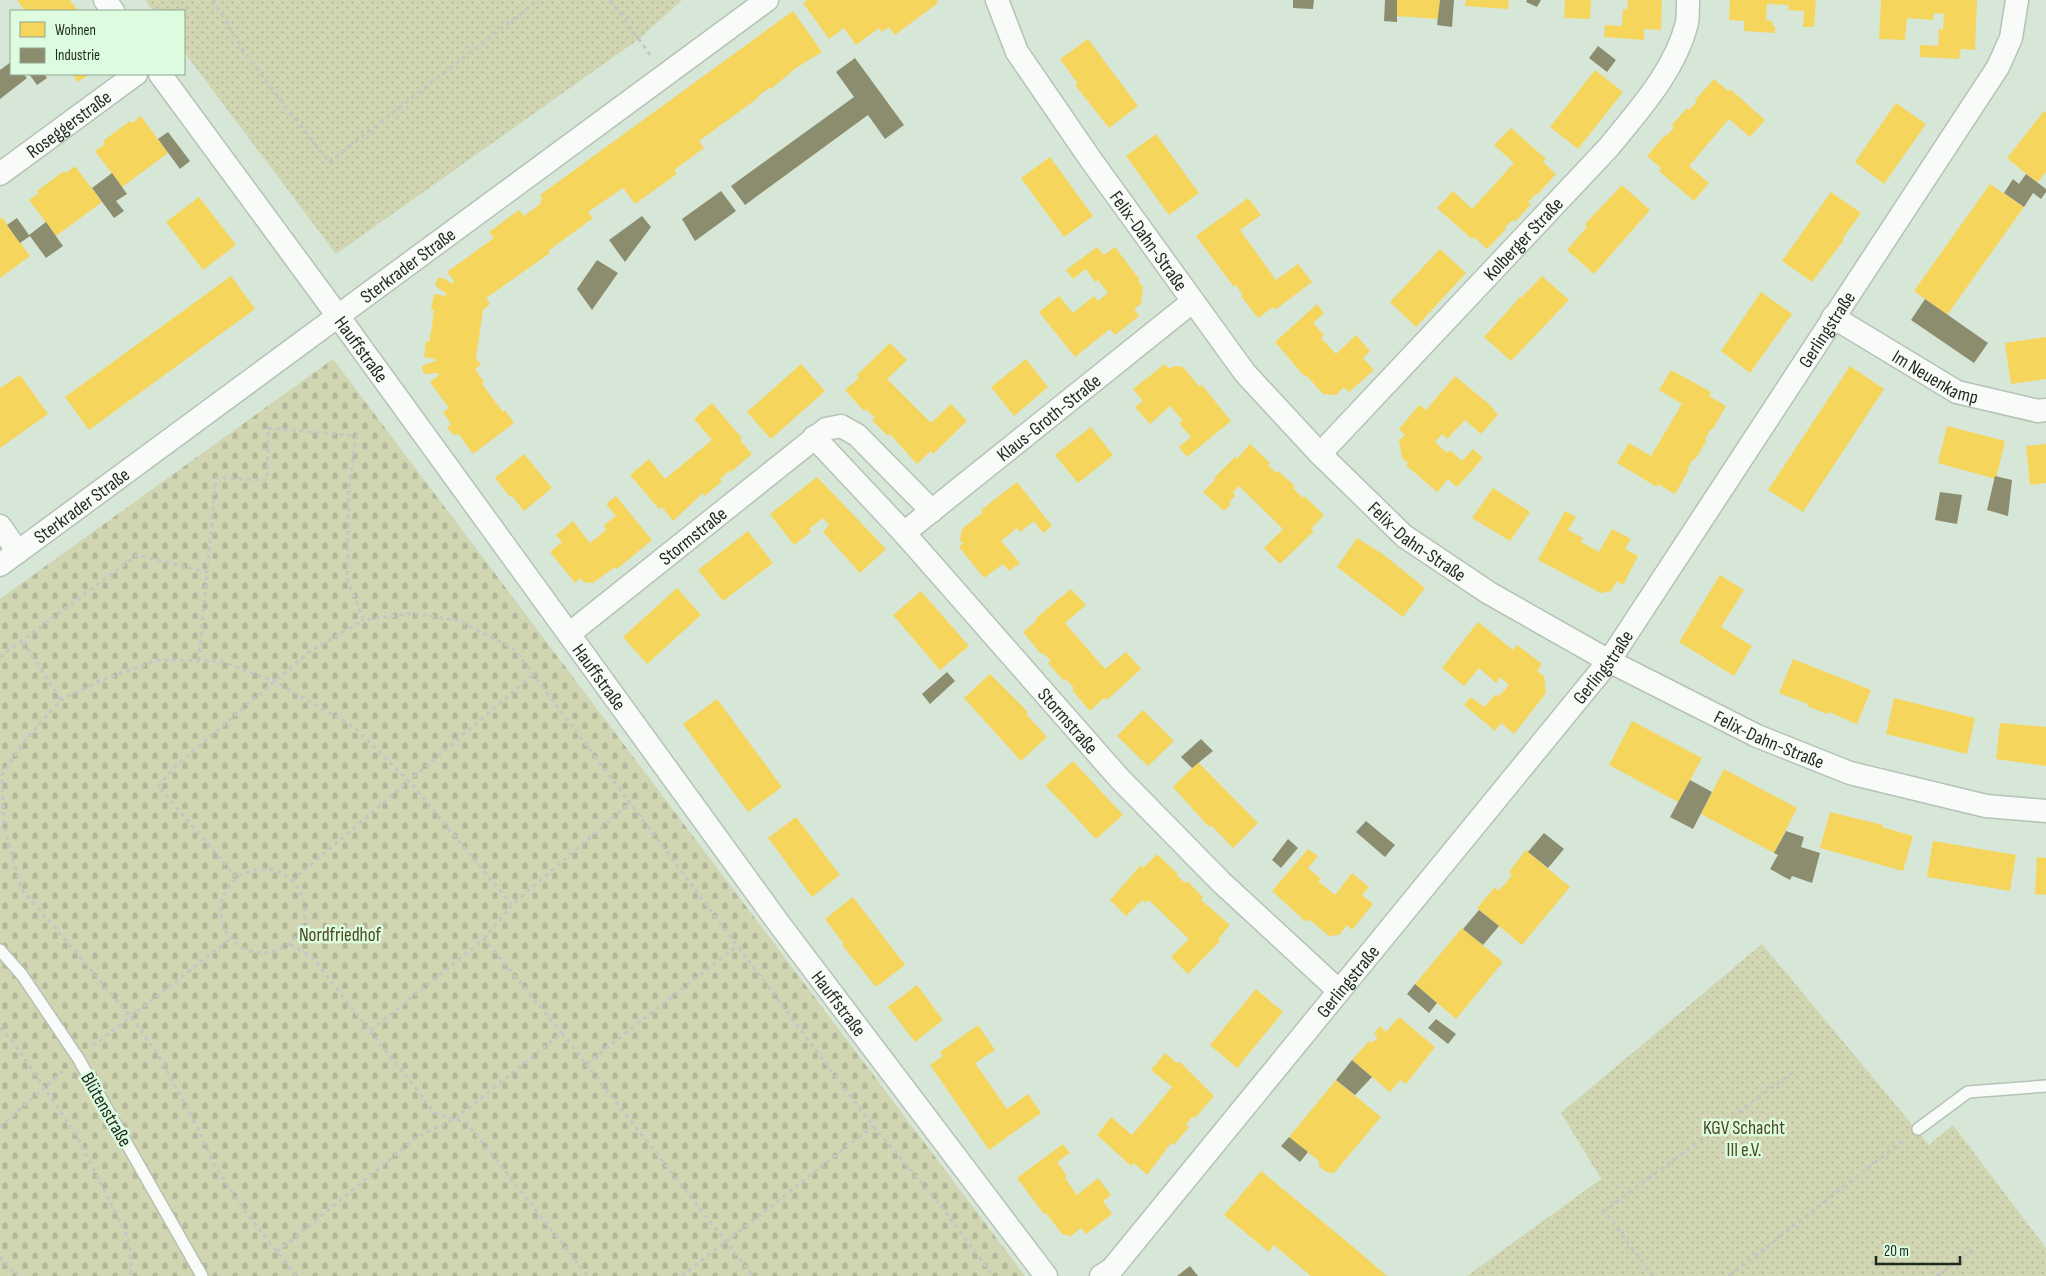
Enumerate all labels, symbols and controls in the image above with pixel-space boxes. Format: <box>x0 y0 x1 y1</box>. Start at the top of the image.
legend <box>10 10 185 75</box>
text: Wohnen <box>55 21 96 40</box>
text: Industrie <box>55 46 100 65</box>
street label: Roseggerstraße <box>22 86 116 164</box>
street label: Felix-Dahn-Straße <box>1104 187 1192 296</box>
street label: Kolberger Straße <box>1479 193 1569 286</box>
street label: Sterkrader Straße <box>356 223 460 309</box>
street label: Gerlingstraße <box>1794 287 1861 372</box>
street label: Hauffstraße <box>329 312 392 387</box>
street label: Im Neuenkamp <box>1888 345 1980 410</box>
street label: Klaus-Groth-Straße <box>993 370 1106 467</box>
street label: Sterkrader Straße <box>30 464 134 549</box>
street label: Felix-Dahn-Straße <box>1363 497 1470 587</box>
street label: Stormstraße <box>655 503 732 571</box>
street label: Gerlingstraße <box>1569 626 1639 709</box>
street label: Hauffstraße <box>567 640 630 715</box>
street label: Stormstraße <box>1032 684 1102 759</box>
street label: Felix-Dahn-Straße <box>1710 706 1827 775</box>
park label: Nordfriedhof <box>299 924 382 947</box>
street label: Gerlingstraße <box>1312 941 1385 1023</box>
street label: Hauffstraße <box>806 967 870 1042</box>
street label: Blütenstraße <box>75 1068 136 1151</box>
park label: KGV Schacht III e.V. <box>1703 1117 1785 1162</box>
scale bar <box>1876 1234 1960 1266</box>
text: 20 m <box>1884 1242 1909 1261</box>

